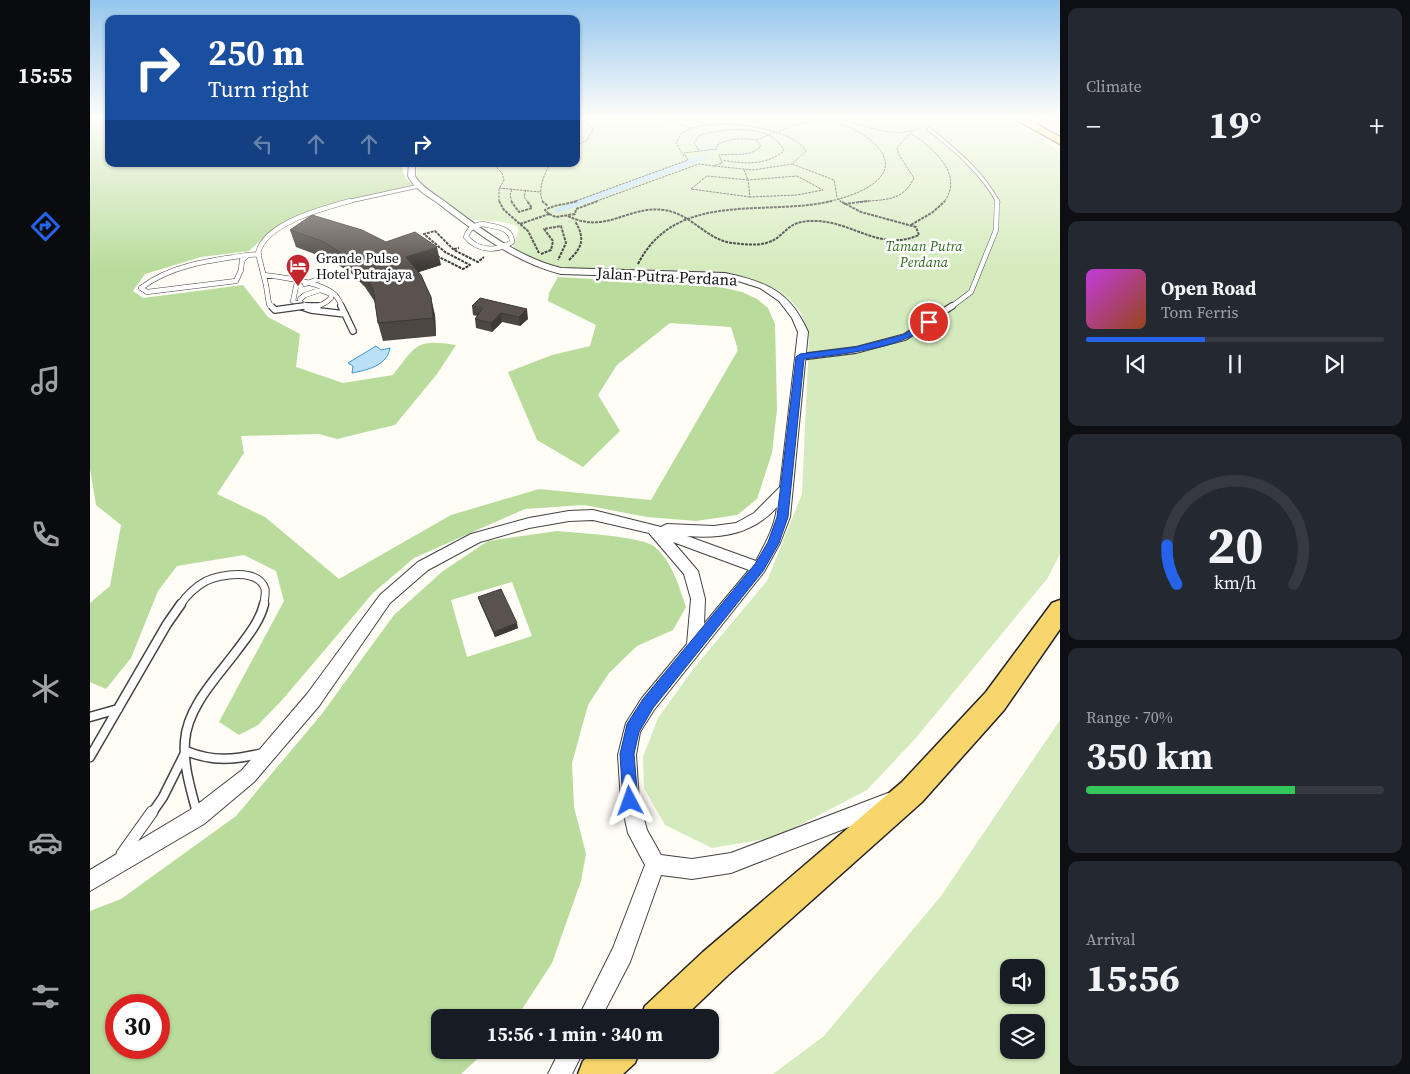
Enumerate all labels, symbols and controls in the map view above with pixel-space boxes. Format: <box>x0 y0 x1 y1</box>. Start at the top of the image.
text: 250 m <box>208 29 304 77</box>
icon: right <box>125 35 190 100</box>
text: 15:55 <box>18 60 72 90</box>
text: Turn right <box>208 74 309 104</box>
text: Climate <box>1086 75 1142 97</box>
text: 19° <box>1208 99 1262 151</box>
text: − <box>1086 107 1101 145</box>
text: + <box>1369 107 1384 145</box>
icon: left <box>249 130 277 158</box>
icon: ahead <box>302 130 330 158</box>
icon: ahead <box>355 130 383 158</box>
icon: right <box>408 130 436 158</box>
icon: directions <box>28 209 63 244</box>
park label: Taman Putra Perdana <box>885 236 963 272</box>
place label: Grande Pulse Hotel Putrajaya <box>316 248 413 284</box>
hotel icon: Grande Pulse Hotel Putrajaya <box>285 253 311 287</box>
street label: Jalan Putra Perdana <box>595 261 739 291</box>
text: Open Road <box>1161 275 1256 301</box>
pin <box>908 301 950 343</box>
text: Tom Ferris <box>1161 301 1239 323</box>
icon: arrive <box>915 308 943 336</box>
icon: previous <box>1122 350 1150 378</box>
icon: pause <box>1221 350 1249 378</box>
icon: next <box>1320 350 1348 378</box>
icon: music <box>28 363 63 398</box>
text: 20 <box>1207 509 1263 580</box>
icon: phone <box>28 517 63 552</box>
text: km/h <box>1214 570 1257 595</box>
icon: climate <box>28 671 63 706</box>
text: Range · 70% <box>1086 706 1173 728</box>
text: 350 km <box>1086 730 1213 782</box>
position arrow <box>603 774 655 826</box>
icon: car <box>28 825 63 860</box>
text: Arrival <box>1086 928 1135 950</box>
text: 15:56 <box>1086 952 1180 1004</box>
map controls <box>1000 959 1045 1059</box>
button: sound <box>1000 959 1045 1004</box>
icon: filters <box>28 979 63 1014</box>
speed limit sign: 30 <box>105 994 170 1059</box>
button: layers <box>1000 1014 1045 1059</box>
text: 15:56 · 1 min · 340 m <box>487 1021 663 1047</box>

